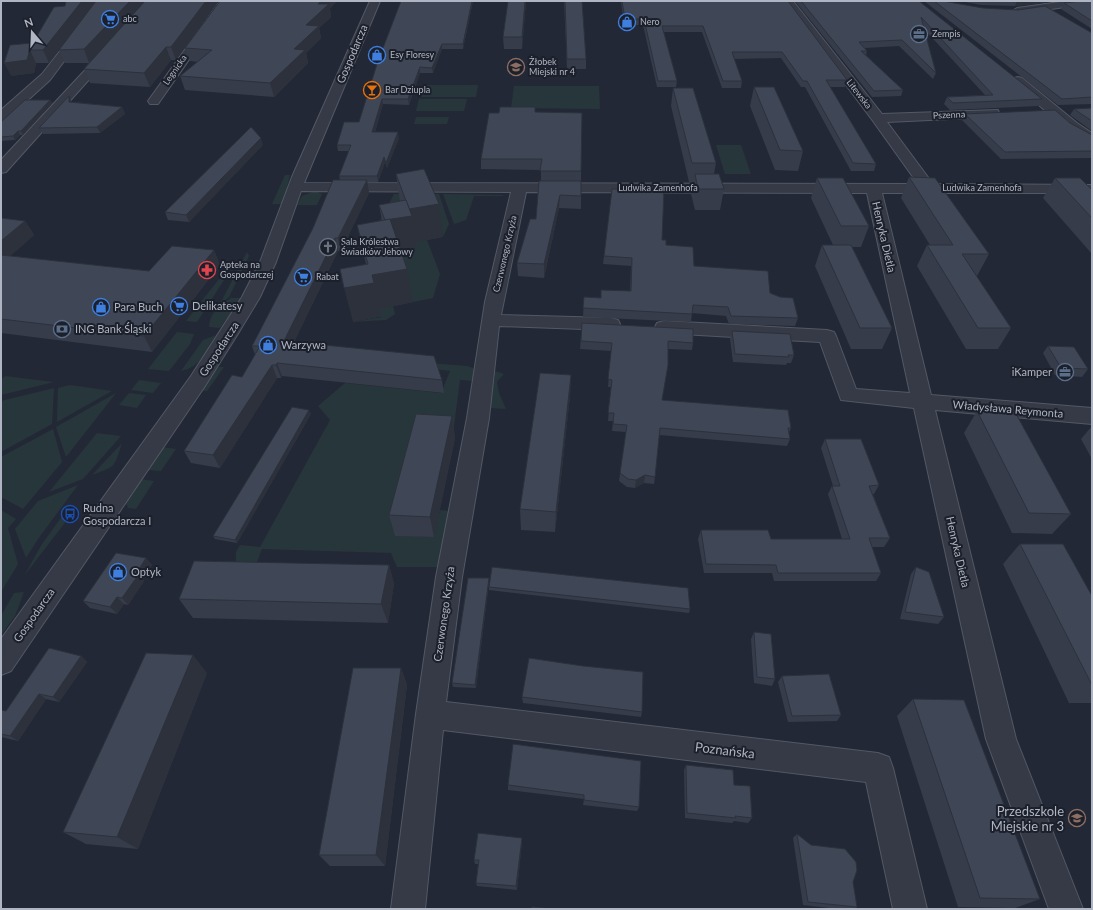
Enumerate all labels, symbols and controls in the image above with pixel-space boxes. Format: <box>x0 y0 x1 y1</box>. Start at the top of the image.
supermarket icon: abc <box>100 9 120 29</box>
north arrow <box>12 12 52 52</box>
shop icon: Nero <box>617 12 637 32</box>
place label: abc <box>123 13 138 24</box>
text: N <box>22 15 35 30</box>
place label: Nero <box>640 16 660 27</box>
street label: Gospodarcza <box>333 23 370 85</box>
office icon: Zempis <box>909 24 929 44</box>
place label: Zempis <box>932 28 961 39</box>
shop icon: Esy Floresy <box>367 45 387 65</box>
place label: Esy Floresy <box>390 49 435 60</box>
street label: Legnicka <box>160 53 189 87</box>
place label: Żłobek Miejski nr 4 <box>529 56 575 77</box>
school or university icon: Żłobek Miejski nr 4 <box>506 57 526 77</box>
street label: Litewska <box>844 77 874 111</box>
bar icon: Bar Dziupla <box>362 80 382 100</box>
place label: Bar Dziupla <box>385 84 430 95</box>
street label: Pszenna <box>932 108 965 121</box>
street label: Ludwika Zamenhofa <box>618 182 698 193</box>
street label: Ludwika Zamenhofa <box>942 182 1022 193</box>
street label: Henryka Dietla <box>870 200 899 274</box>
street label: Czerwonego Krzyża <box>490 214 519 293</box>
place label: Sala Królestwa Świadków Jehowy <box>341 236 413 257</box>
church icon: Sala Królestwa Świadków Jehowy <box>318 237 338 257</box>
place label: Apteka na Gospodarczej <box>220 259 273 280</box>
pharmacy icon: Apteka na Gospodarczej <box>197 260 217 280</box>
supermarket icon: Rabat <box>293 267 313 287</box>
place label: Rabat <box>316 271 339 282</box>
supermarket icon: Delikatesy <box>169 296 189 316</box>
shop icon: Para Buch <box>91 297 111 317</box>
place label: Delikatesy <box>192 299 243 312</box>
place label: Para Buch <box>114 300 163 313</box>
bank icon: ING Bank Śląski <box>52 319 72 339</box>
street label: Gospodarcza <box>196 319 241 378</box>
place label: ING Bank Śląski <box>75 322 152 335</box>
shop icon: Warzywa <box>258 335 278 355</box>
place label: Warzywa <box>281 338 326 351</box>
office icon: iKamper <box>1055 362 1075 382</box>
place label: iKamper <box>1012 365 1052 378</box>
street label: Władysława Reymonta <box>952 397 1064 420</box>
place label: Rudna Gospodarcza I <box>83 501 151 527</box>
bus stop icon: Rudna Gospodarcza I <box>60 504 80 524</box>
street label: Henryka Dietla <box>944 515 973 589</box>
shop icon: Optyk <box>108 562 128 582</box>
place label: Optyk <box>131 565 161 578</box>
street label: Czerwonego Krzyża <box>430 566 457 662</box>
street label: Gospodarcza <box>10 585 57 644</box>
street label: Poznańska <box>694 738 756 762</box>
place label: Przedszkole Miejskie nr 3 <box>991 803 1064 834</box>
school or university icon: Przedszkole Miejskie nr 3 <box>1067 808 1087 828</box>

